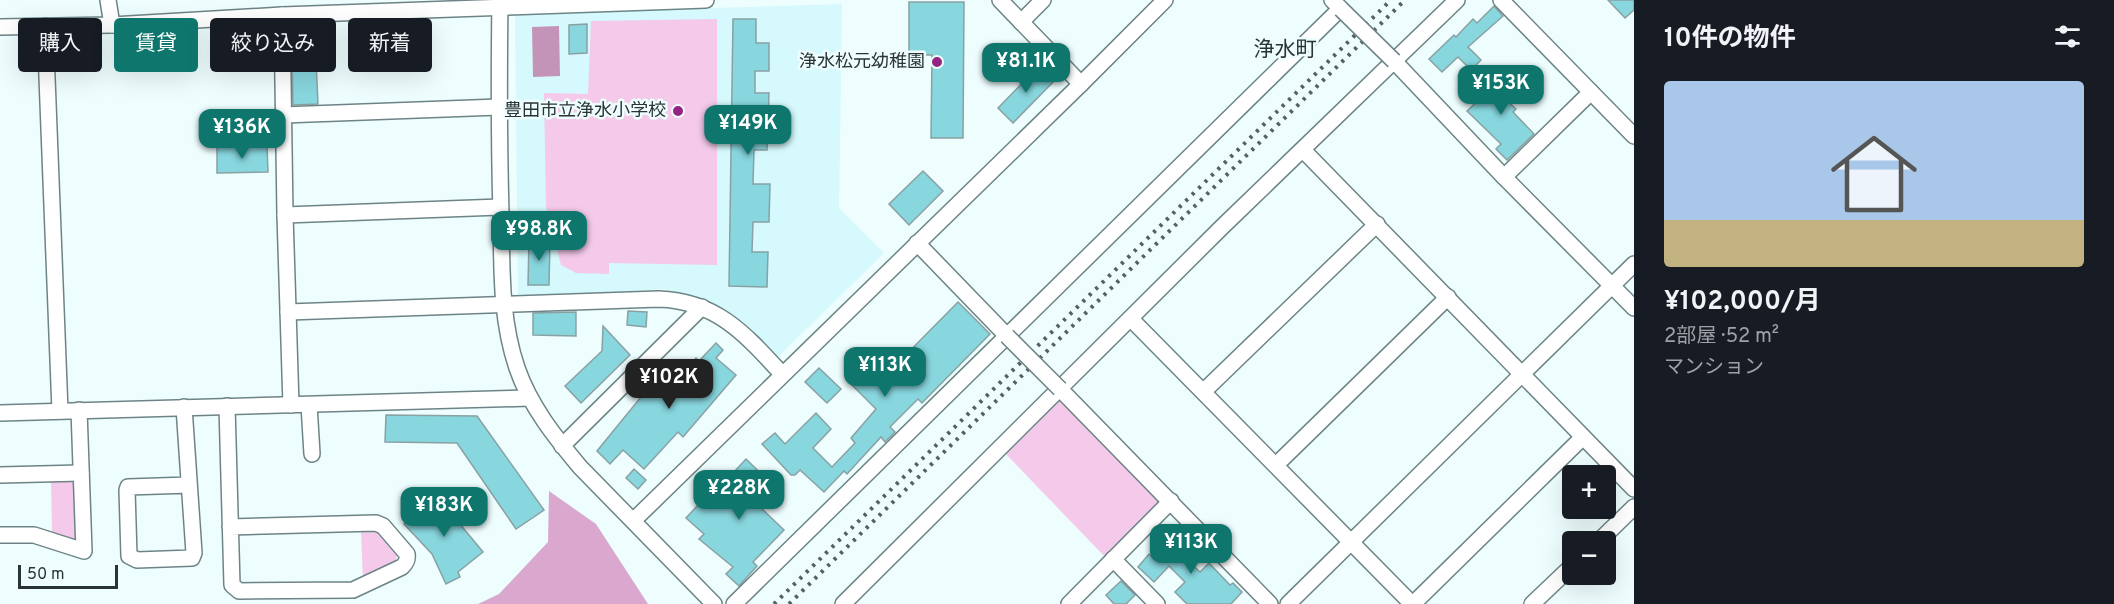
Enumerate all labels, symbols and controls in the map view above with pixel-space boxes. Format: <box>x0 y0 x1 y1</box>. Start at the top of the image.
chip: 購入 <box>18 18 102 72</box>
chip: 賃貸 <box>114 18 198 72</box>
chip: 絞り込み <box>210 18 336 72</box>
chip: 新着 <box>348 18 432 72</box>
icon: filters <box>2051 20 2084 53</box>
text: 10件の物件 <box>1664 23 1796 56</box>
district label: 浄水町 <box>1254 37 1317 64</box>
pin: ¥81.1K <box>977 43 1075 94</box>
text: ¥81.1K <box>996 49 1056 75</box>
place label: 浄水松元幼稚園 <box>799 51 925 74</box>
marker: 浄水松元幼稚園 <box>930 55 944 69</box>
pin: ¥153K <box>1459 65 1543 116</box>
text: ¥153K <box>1472 71 1530 97</box>
place label: 豊田市立浄水小学校 <box>504 100 666 123</box>
marker: 豊田市立浄水小学校 <box>671 104 685 118</box>
pin: ¥149K <box>706 105 790 156</box>
pin: ¥136K <box>200 109 284 160</box>
text: ¥149K <box>718 111 778 137</box>
text: ¥136K <box>213 115 271 141</box>
icon: home <box>1820 120 1928 228</box>
pin: ¥98.8K <box>490 211 588 262</box>
text: ¥98.8K <box>505 217 573 243</box>
text: ¥102,000/月 <box>1664 286 1821 319</box>
text: 2部屋 · 52 m² <box>1664 324 1779 350</box>
pin: ¥113K <box>843 347 927 398</box>
text: ¥113K <box>858 353 912 379</box>
text: マンション <box>1664 355 1764 381</box>
pin: ¥102K <box>627 359 711 410</box>
text: ¥102K <box>639 365 699 391</box>
map controls <box>1562 465 1616 585</box>
button: + <box>1562 465 1616 519</box>
pin: ¥228K <box>697 470 781 521</box>
text: ¥228K <box>707 476 771 502</box>
pin: ¥183K <box>402 487 486 538</box>
text: ¥183K <box>415 493 473 519</box>
pin: ¥113K <box>1149 524 1233 575</box>
text: ¥113K <box>1164 530 1218 556</box>
button: − <box>1562 531 1616 585</box>
scale bar <box>18 562 118 590</box>
text: 50 m <box>27 565 65 585</box>

